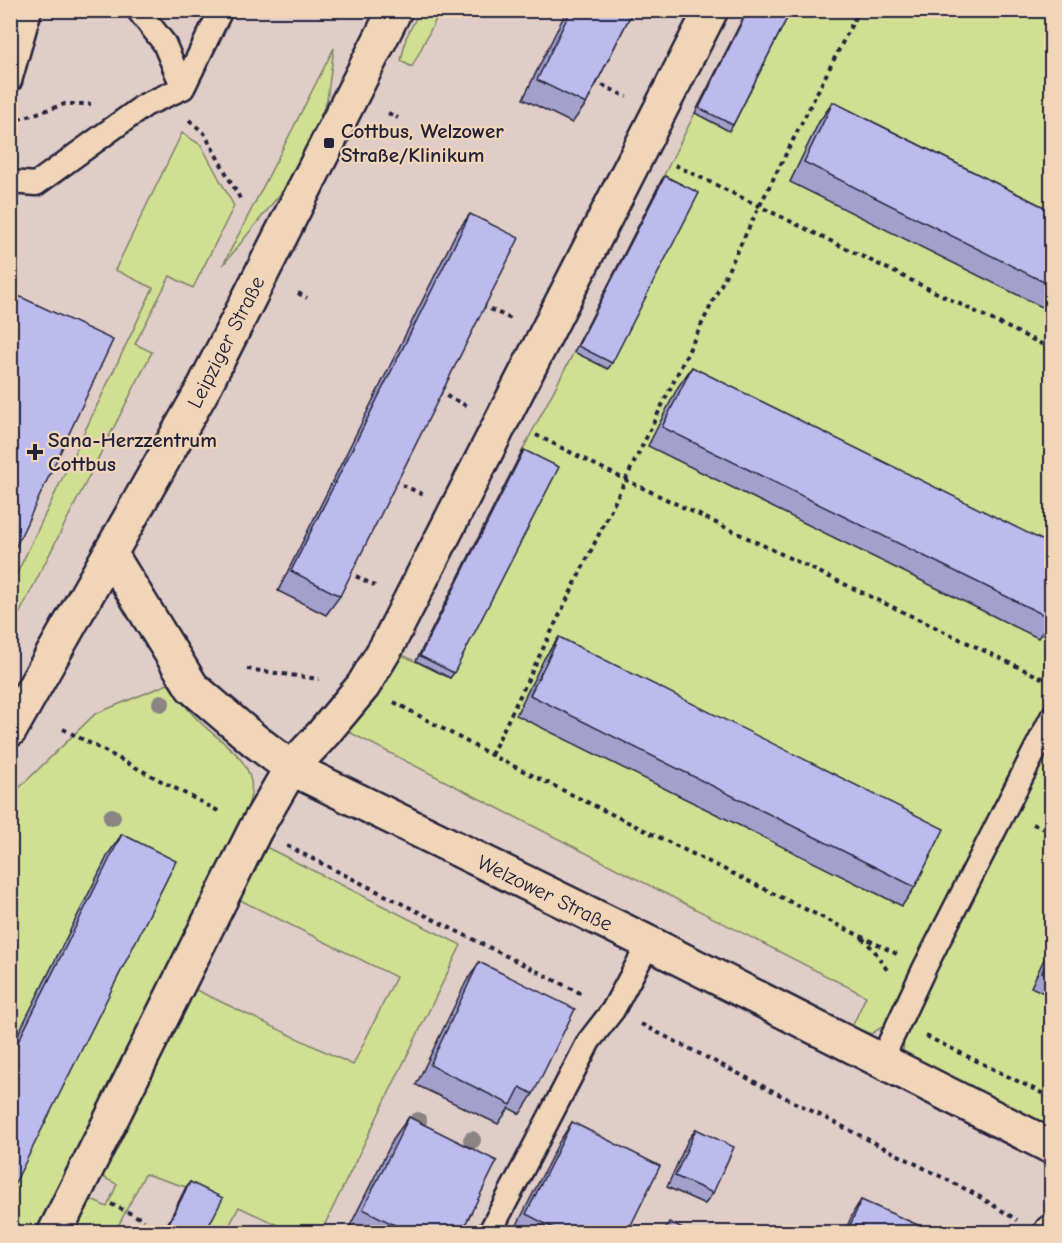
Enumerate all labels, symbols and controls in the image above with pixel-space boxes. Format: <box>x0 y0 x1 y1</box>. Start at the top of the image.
place label: Cottbus, Welzower Straße/Klinikum <box>341 119 504 167</box>
marker: Cottbus, Welzower Straße/Klinikum <box>322 136 336 150</box>
street label: Leipziger Straße <box>182 272 270 412</box>
place label: Sana-Herzzentrum Cottbus <box>48 428 217 476</box>
marker: Sana-Herzzentrum Cottbus <box>26 443 44 461</box>
street label: Welzower Straße <box>473 850 617 936</box>

